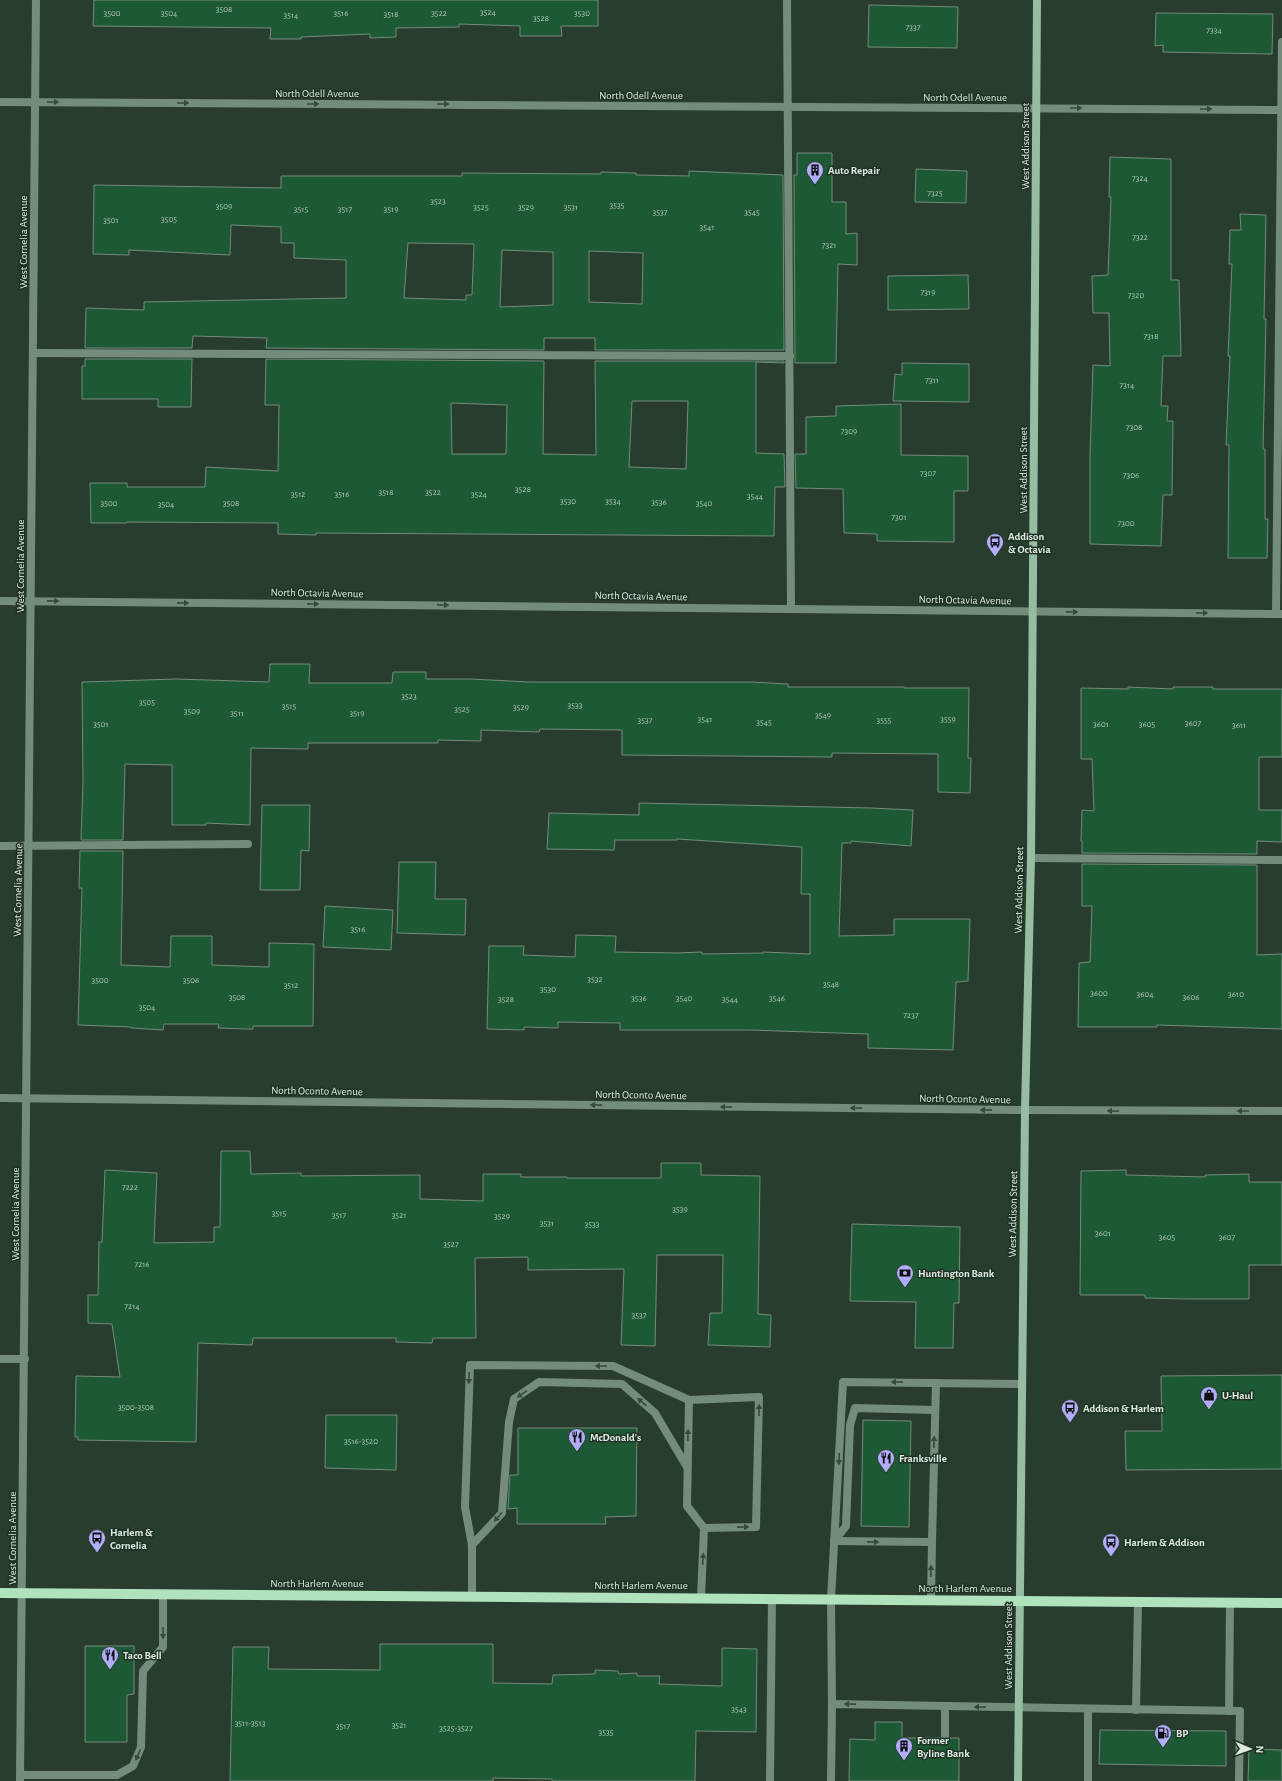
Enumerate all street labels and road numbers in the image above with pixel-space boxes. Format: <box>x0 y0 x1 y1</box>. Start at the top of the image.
street label: North Odell Avenue <box>275 88 359 99</box>
street label: North Odell Avenue <box>599 90 683 101</box>
street label: North Odell Avenue <box>923 92 1007 103</box>
street label: West Addison Street <box>1020 102 1031 189</box>
street label: West Cornelia Avenue <box>18 195 29 289</box>
street label: West Addison Street <box>1018 426 1029 513</box>
street label: West Cornelia Avenue <box>15 519 26 613</box>
street label: North Octavia Avenue <box>270 587 364 599</box>
street label: North Octavia Avenue <box>594 590 688 602</box>
street label: North Octavia Avenue <box>918 594 1012 606</box>
street label: West Cornelia Avenue <box>12 843 24 937</box>
street label: West Addison Street <box>1013 846 1025 933</box>
street label: North Oconto Avenue <box>271 1085 363 1097</box>
street label: North Oconto Avenue <box>595 1089 687 1101</box>
street label: North Oconto Avenue <box>919 1093 1011 1105</box>
street label: West Cornelia Avenue <box>10 1167 21 1261</box>
street label: West Addison Street <box>1007 1170 1019 1257</box>
street label: West Cornelia Avenue <box>7 1491 18 1585</box>
street label: North Harlem Avenue <box>270 1578 364 1589</box>
street label: North Harlem Avenue <box>594 1580 688 1591</box>
street label: North Harlem Avenue <box>918 1583 1012 1594</box>
street label: West Addison Street <box>1003 1602 1014 1689</box>

